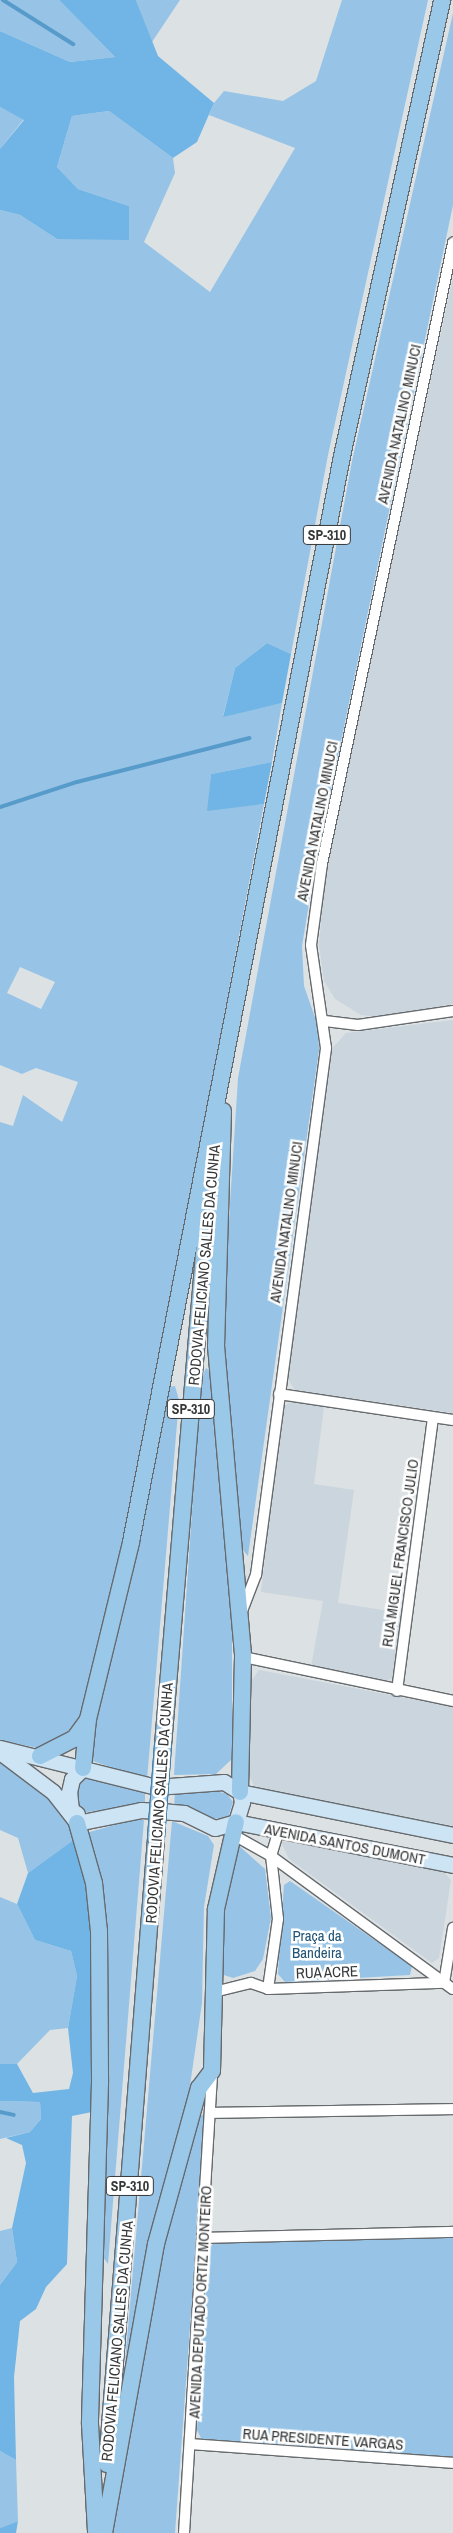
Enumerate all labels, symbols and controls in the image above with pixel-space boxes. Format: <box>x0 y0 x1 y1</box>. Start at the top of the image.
street label: AVENIDA NATALINO MINUCI <box>373 342 425 506</box>
road number: SP-310 <box>302 524 352 546</box>
street label: AVENIDA NATALINO MINUCI <box>293 739 341 903</box>
street label: AVENIDA NATALINO MINUCI <box>266 1140 306 1304</box>
street label: RODOVIA FELICIANO SALLES DA CUNHA <box>184 1143 224 1387</box>
road number: SP-310 <box>166 1398 216 1420</box>
street label: RUA MIGUEL FRANCISCO JULIO <box>378 1457 422 1649</box>
street label: RODOVIA FELICIANO SALLES DA CUNHA <box>142 1681 176 1925</box>
street label: AVENIDA SANTOS DUMONT <box>263 1819 427 1869</box>
park label: Praça da Bandeira <box>292 1926 342 1961</box>
street label: RUA ACRE <box>295 1962 359 1982</box>
road number: SP-310 <box>105 2174 155 2198</box>
street label: AVENIDA DEPUTADO ORTIZ MONTEIRO <box>185 2185 215 2419</box>
street label: RODOVIA FELICIANO SALLES DA CUNHA <box>97 2219 137 2463</box>
street label: RUA PRESIDENTE VARGAS <box>242 2424 404 2454</box>

